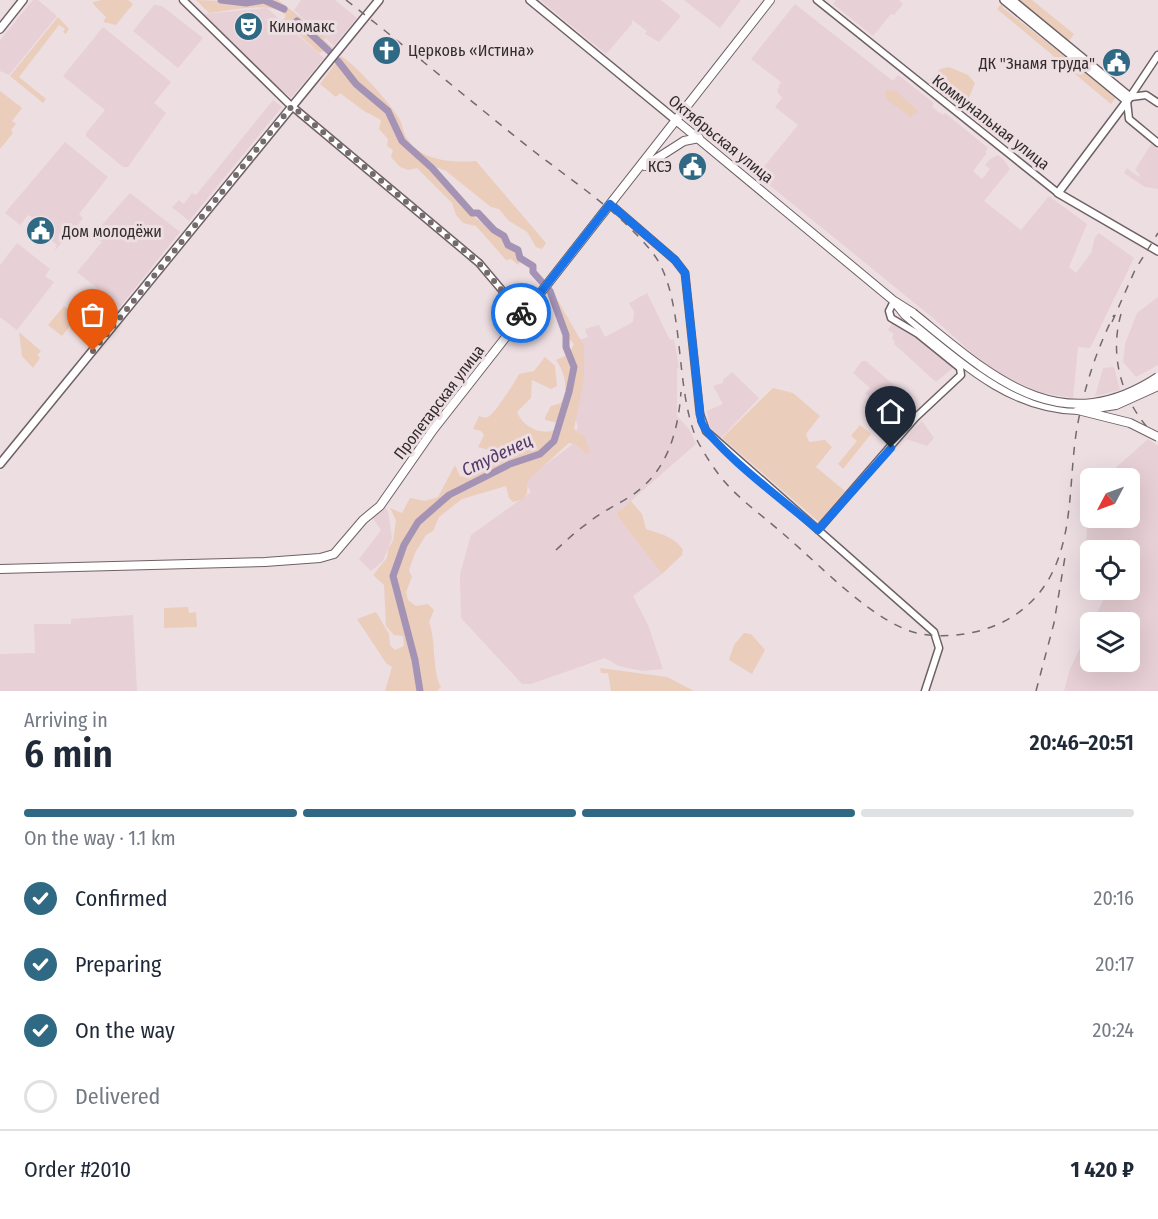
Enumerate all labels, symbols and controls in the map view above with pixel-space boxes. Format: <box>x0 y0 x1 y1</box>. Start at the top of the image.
theatre icon: Киномакс <box>232 10 264 42</box>
place label: Киномакс <box>269 17 335 36</box>
church icon: Церковь «Истина» <box>371 34 403 66</box>
place label: Церковь «Истина» <box>408 41 534 60</box>
public building icon: ДК "Знамя труда" <box>1100 47 1132 79</box>
place label: ДК "Знамя труда" <box>978 54 1095 73</box>
street label: Коммунальная улица <box>929 70 1053 174</box>
street label: Октябрьская улица <box>665 91 777 187</box>
public building icon: КСЭ <box>677 150 709 182</box>
place label: КСЭ <box>648 157 672 176</box>
public building icon: Дом молодёжи <box>25 215 57 247</box>
place label: Дом молодёжи <box>61 222 162 241</box>
courier <box>491 283 551 343</box>
pin <box>67 289 118 351</box>
icon: bike <box>505 297 538 330</box>
icon: bag <box>76 298 109 331</box>
street label: Пролетарская улица <box>390 341 488 463</box>
pin <box>865 386 916 448</box>
icon: home <box>874 395 907 428</box>
water label: Студенец <box>458 429 536 481</box>
north arrow <box>1080 468 1140 528</box>
map controls <box>1080 468 1140 672</box>
button: locate <box>1080 540 1140 600</box>
button: layers <box>1080 612 1140 672</box>
text: Arriving in <box>24 708 108 732</box>
text: 20:46–20:51 <box>1030 729 1134 756</box>
text: 6 min <box>24 731 113 777</box>
text: On the way · 1.1 km <box>24 826 176 850</box>
icon: check <box>24 882 57 915</box>
text: Confirmed <box>75 885 168 912</box>
text: 20:16 <box>1094 886 1134 910</box>
icon: check <box>24 948 57 981</box>
text: Preparing <box>75 951 161 978</box>
text: 20:17 <box>1095 952 1134 976</box>
icon: check <box>24 1014 57 1047</box>
text: On the way <box>75 1017 175 1044</box>
text: 20:24 <box>1092 1018 1134 1042</box>
text: Delivered <box>75 1083 160 1110</box>
text: Order #2010 <box>24 1156 131 1183</box>
text: 1 420 ₽ <box>1070 1156 1134 1183</box>

